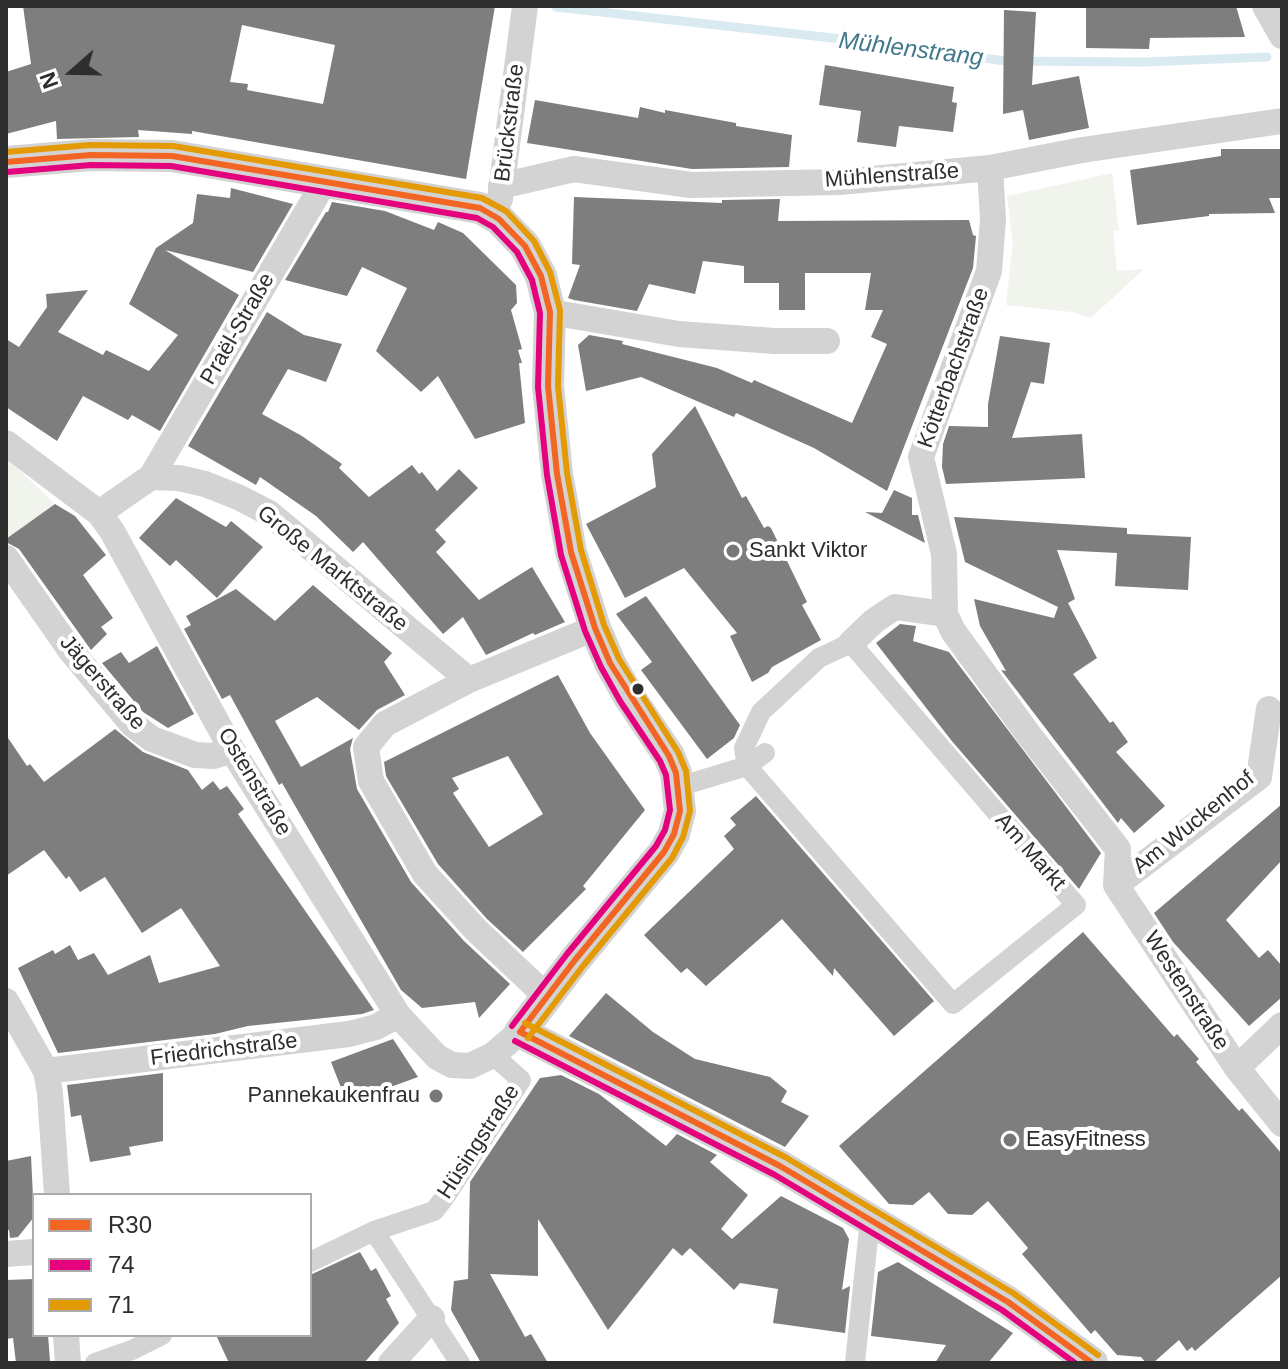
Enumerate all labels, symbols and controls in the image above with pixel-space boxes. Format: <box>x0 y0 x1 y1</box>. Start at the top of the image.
water label: Mühlenstrang <box>837 27 985 73</box>
north arrow <box>32 32 112 112</box>
street label: Brückstraße <box>490 63 530 183</box>
text: N <box>35 69 63 92</box>
street label: Mühlenstraße <box>824 158 960 194</box>
street label: Praël-Straße <box>195 268 281 390</box>
street label: Kötterbachstraße <box>913 284 995 452</box>
street label: Große Marktstraße <box>251 500 413 638</box>
place label: Sankt Viktor <box>749 538 867 564</box>
marker: Sankt Viktor <box>724 542 742 560</box>
street label: Jägerstraße <box>54 630 150 736</box>
unlabelled marker <box>630 681 646 697</box>
street label: Ostenstraße <box>212 723 296 841</box>
street label: Am Wuckenhof <box>1128 766 1260 880</box>
street label: Am Markt <box>989 808 1071 896</box>
street label: Westenstraße <box>1138 927 1234 1055</box>
street label: Friedrichstraße <box>149 1028 299 1072</box>
street label: Hüsingstraße <box>432 1080 526 1204</box>
place label: Pannekaukenfrau <box>248 1083 420 1109</box>
marker: Pannekaukenfrau <box>427 1087 445 1105</box>
place label: EasyFitness <box>1026 1127 1146 1153</box>
marker: EasyFitness <box>1001 1131 1019 1149</box>
legend <box>32 1193 312 1337</box>
text: R30 <box>108 1211 152 1238</box>
text: 74 <box>108 1251 135 1278</box>
text: 71 <box>108 1291 135 1318</box>

